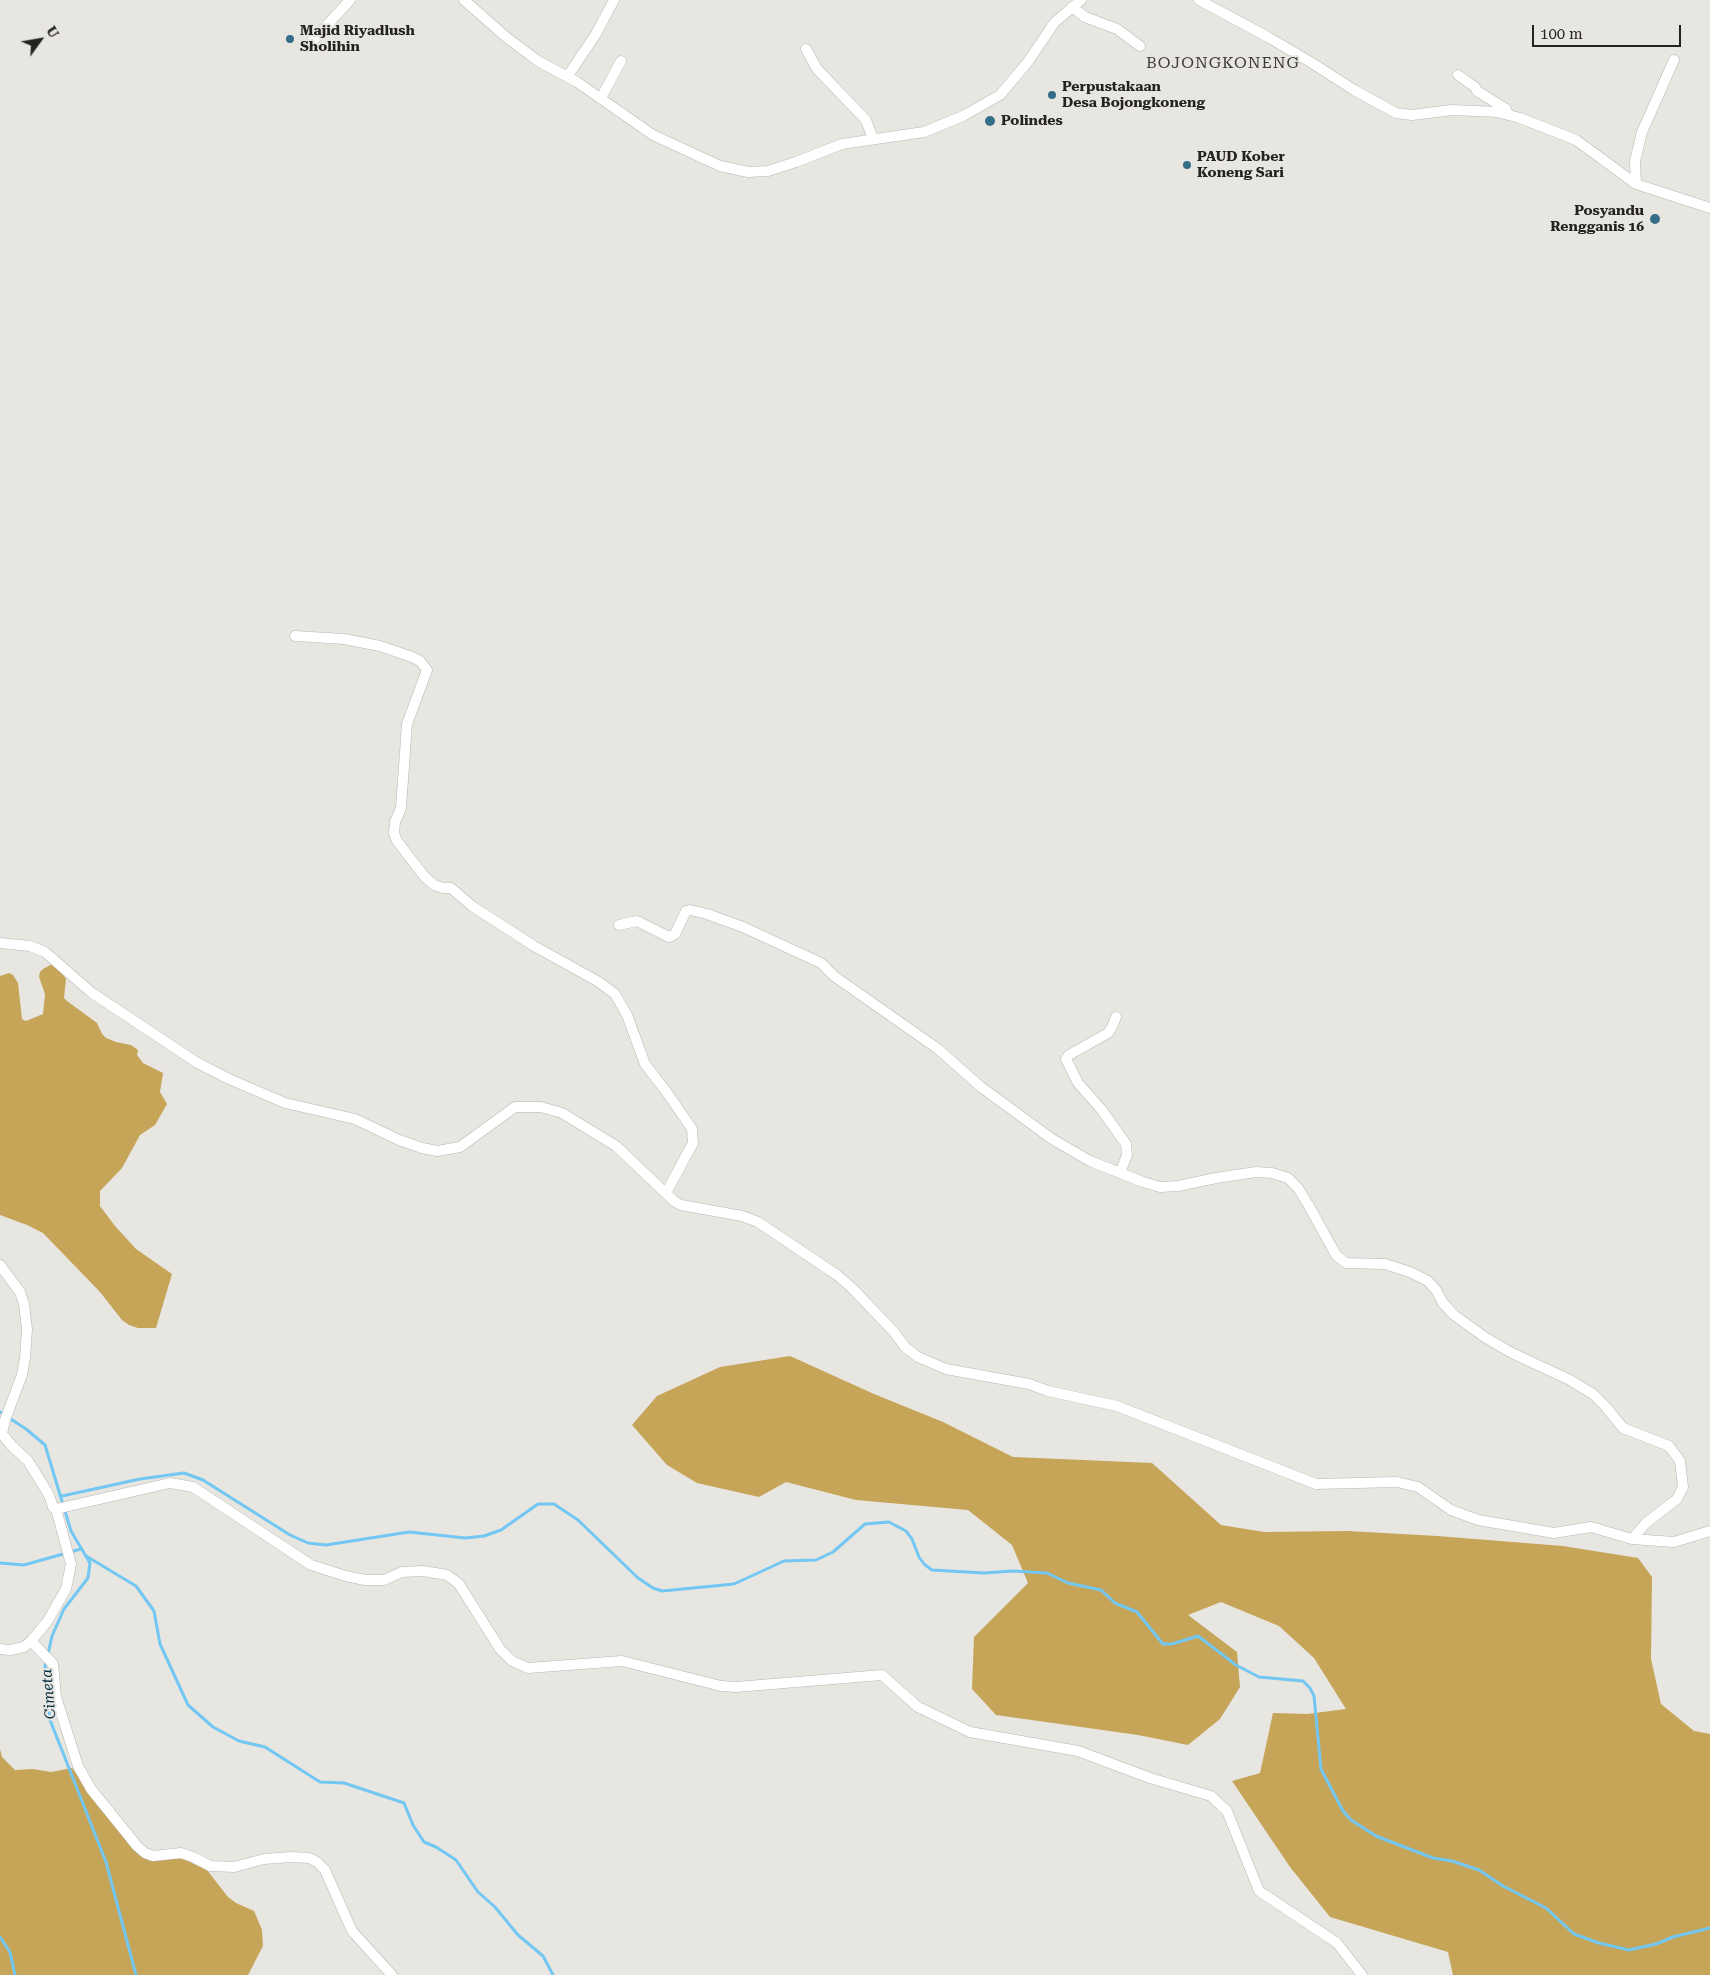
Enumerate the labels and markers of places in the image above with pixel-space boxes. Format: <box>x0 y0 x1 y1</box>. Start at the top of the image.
place label: Majid Riyadlush Sholihin <box>300 23 415 56</box>
marker: Majid Riyadlush Sholihin <box>284 33 296 45</box>
place label: Perpustakaan Desa Bojongkoneng <box>1062 79 1205 111</box>
marker: Perpustakaan Desa Bojongkoneng <box>1046 89 1058 101</box>
place label: Polindes <box>1001 113 1063 129</box>
marker: Polindes <box>983 114 997 128</box>
place label: PAUD Kober Koneng Sari <box>1197 149 1285 182</box>
marker: PAUD Kober Koneng Sari <box>1181 159 1193 171</box>
place label: Posyandu Rengganis 16 <box>1550 203 1644 236</box>
marker: Posyandu Rengganis 16 <box>1648 212 1662 226</box>

